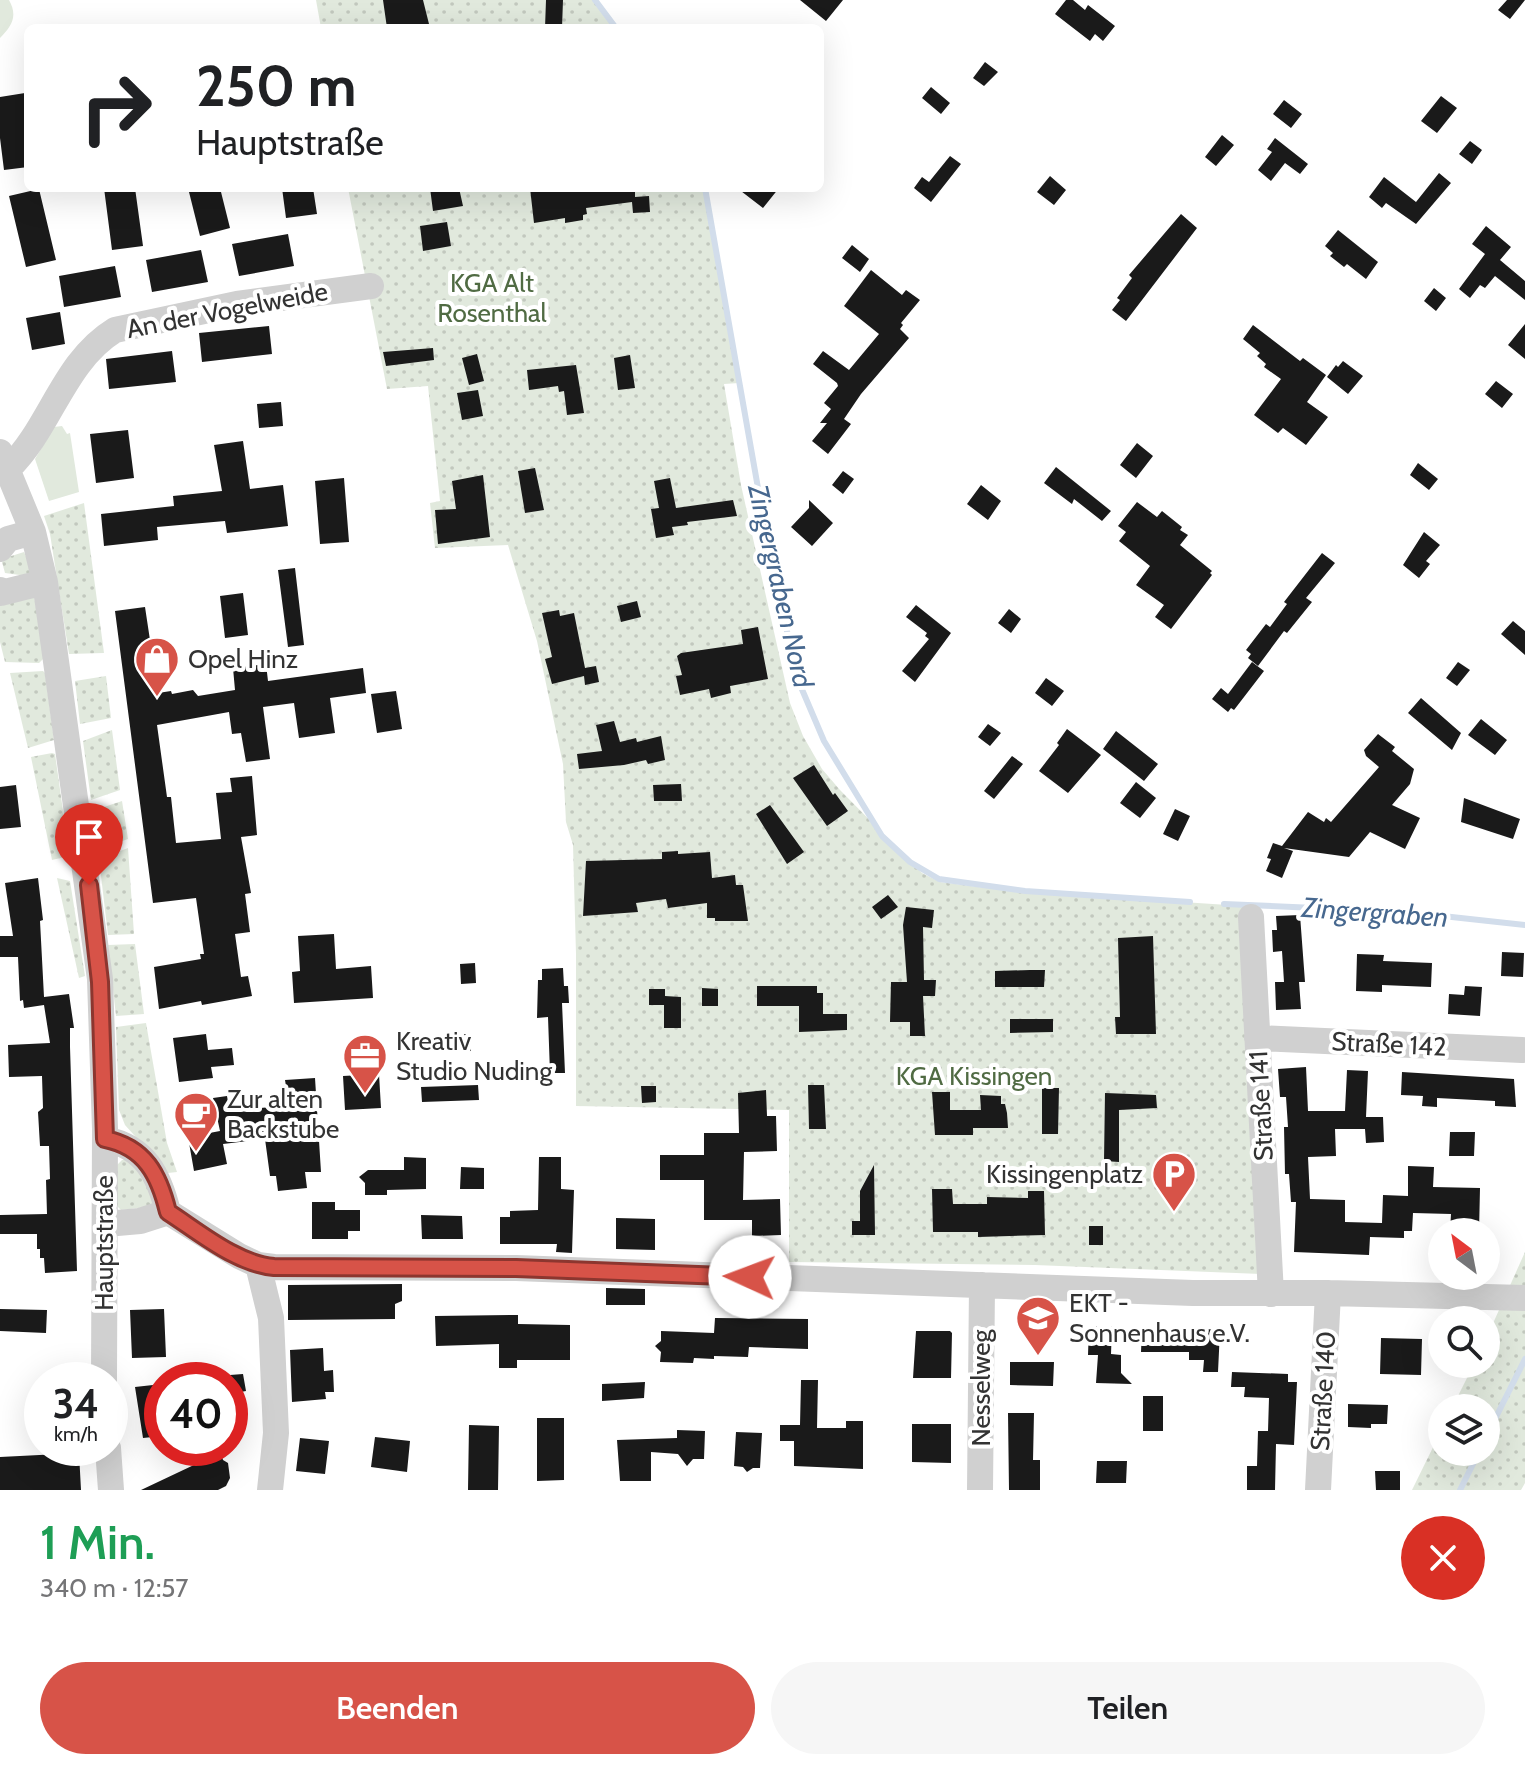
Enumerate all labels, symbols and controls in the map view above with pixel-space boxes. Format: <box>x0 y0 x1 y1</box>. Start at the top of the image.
text: 250 m <box>196 52 357 120</box>
icon: right <box>64 56 168 160</box>
text: Hauptstraße <box>196 120 384 164</box>
park label: KGA Alt Rosenthal <box>437 267 547 329</box>
street label: An der Vogelweide <box>124 275 330 345</box>
water label: Zingergraben Nord <box>741 479 821 692</box>
shop icon: Opel Hinz <box>133 635 181 698</box>
place label: Opel Hinz <box>188 643 298 675</box>
pin <box>55 803 123 885</box>
icon: arrive <box>67 815 111 859</box>
water label: Zingergraben <box>1299 890 1449 934</box>
place label: Kreativ Studio Nuding <box>396 1025 553 1087</box>
street label: Straße 142 <box>1331 1025 1447 1063</box>
office icon: Kreativ Studio Nuding <box>341 1032 389 1095</box>
street label: Straße 141 <box>1242 1050 1280 1162</box>
park label: KGA Kissingen <box>896 1060 1052 1092</box>
place label: Zur alten Backstube <box>227 1083 339 1145</box>
cafe icon: Zur alten Backstube <box>172 1090 220 1153</box>
parking icon: Kissingenplatz <box>1150 1150 1198 1213</box>
place label: Kissingenplatz <box>986 1158 1143 1190</box>
street label: Hauptstraße <box>88 1175 120 1311</box>
north arrow <box>1428 1218 1500 1290</box>
map controls <box>1428 1218 1500 1466</box>
position arrow <box>708 1235 792 1319</box>
place label: EKT - Sonnenhaus e.V. <box>1069 1287 1250 1349</box>
school or university icon: EKT - Sonnenhaus e.V. <box>1014 1294 1062 1357</box>
button: search <box>1428 1306 1500 1378</box>
street label: Nesselweg <box>965 1328 997 1447</box>
street label: Straße 140 <box>1304 1330 1342 1452</box>
speed limit sign: 40 <box>144 1362 248 1466</box>
text: 34 <box>53 1379 99 1428</box>
button: layers <box>1428 1394 1500 1466</box>
text: km/h <box>54 1422 98 1446</box>
text: 1 Min. <box>40 1513 155 1571</box>
button: close <box>1401 1516 1485 1600</box>
text: 340 m · 12:57 <box>40 1572 188 1604</box>
button: Beenden <box>40 1662 755 1754</box>
button: Teilen <box>771 1662 1485 1754</box>

